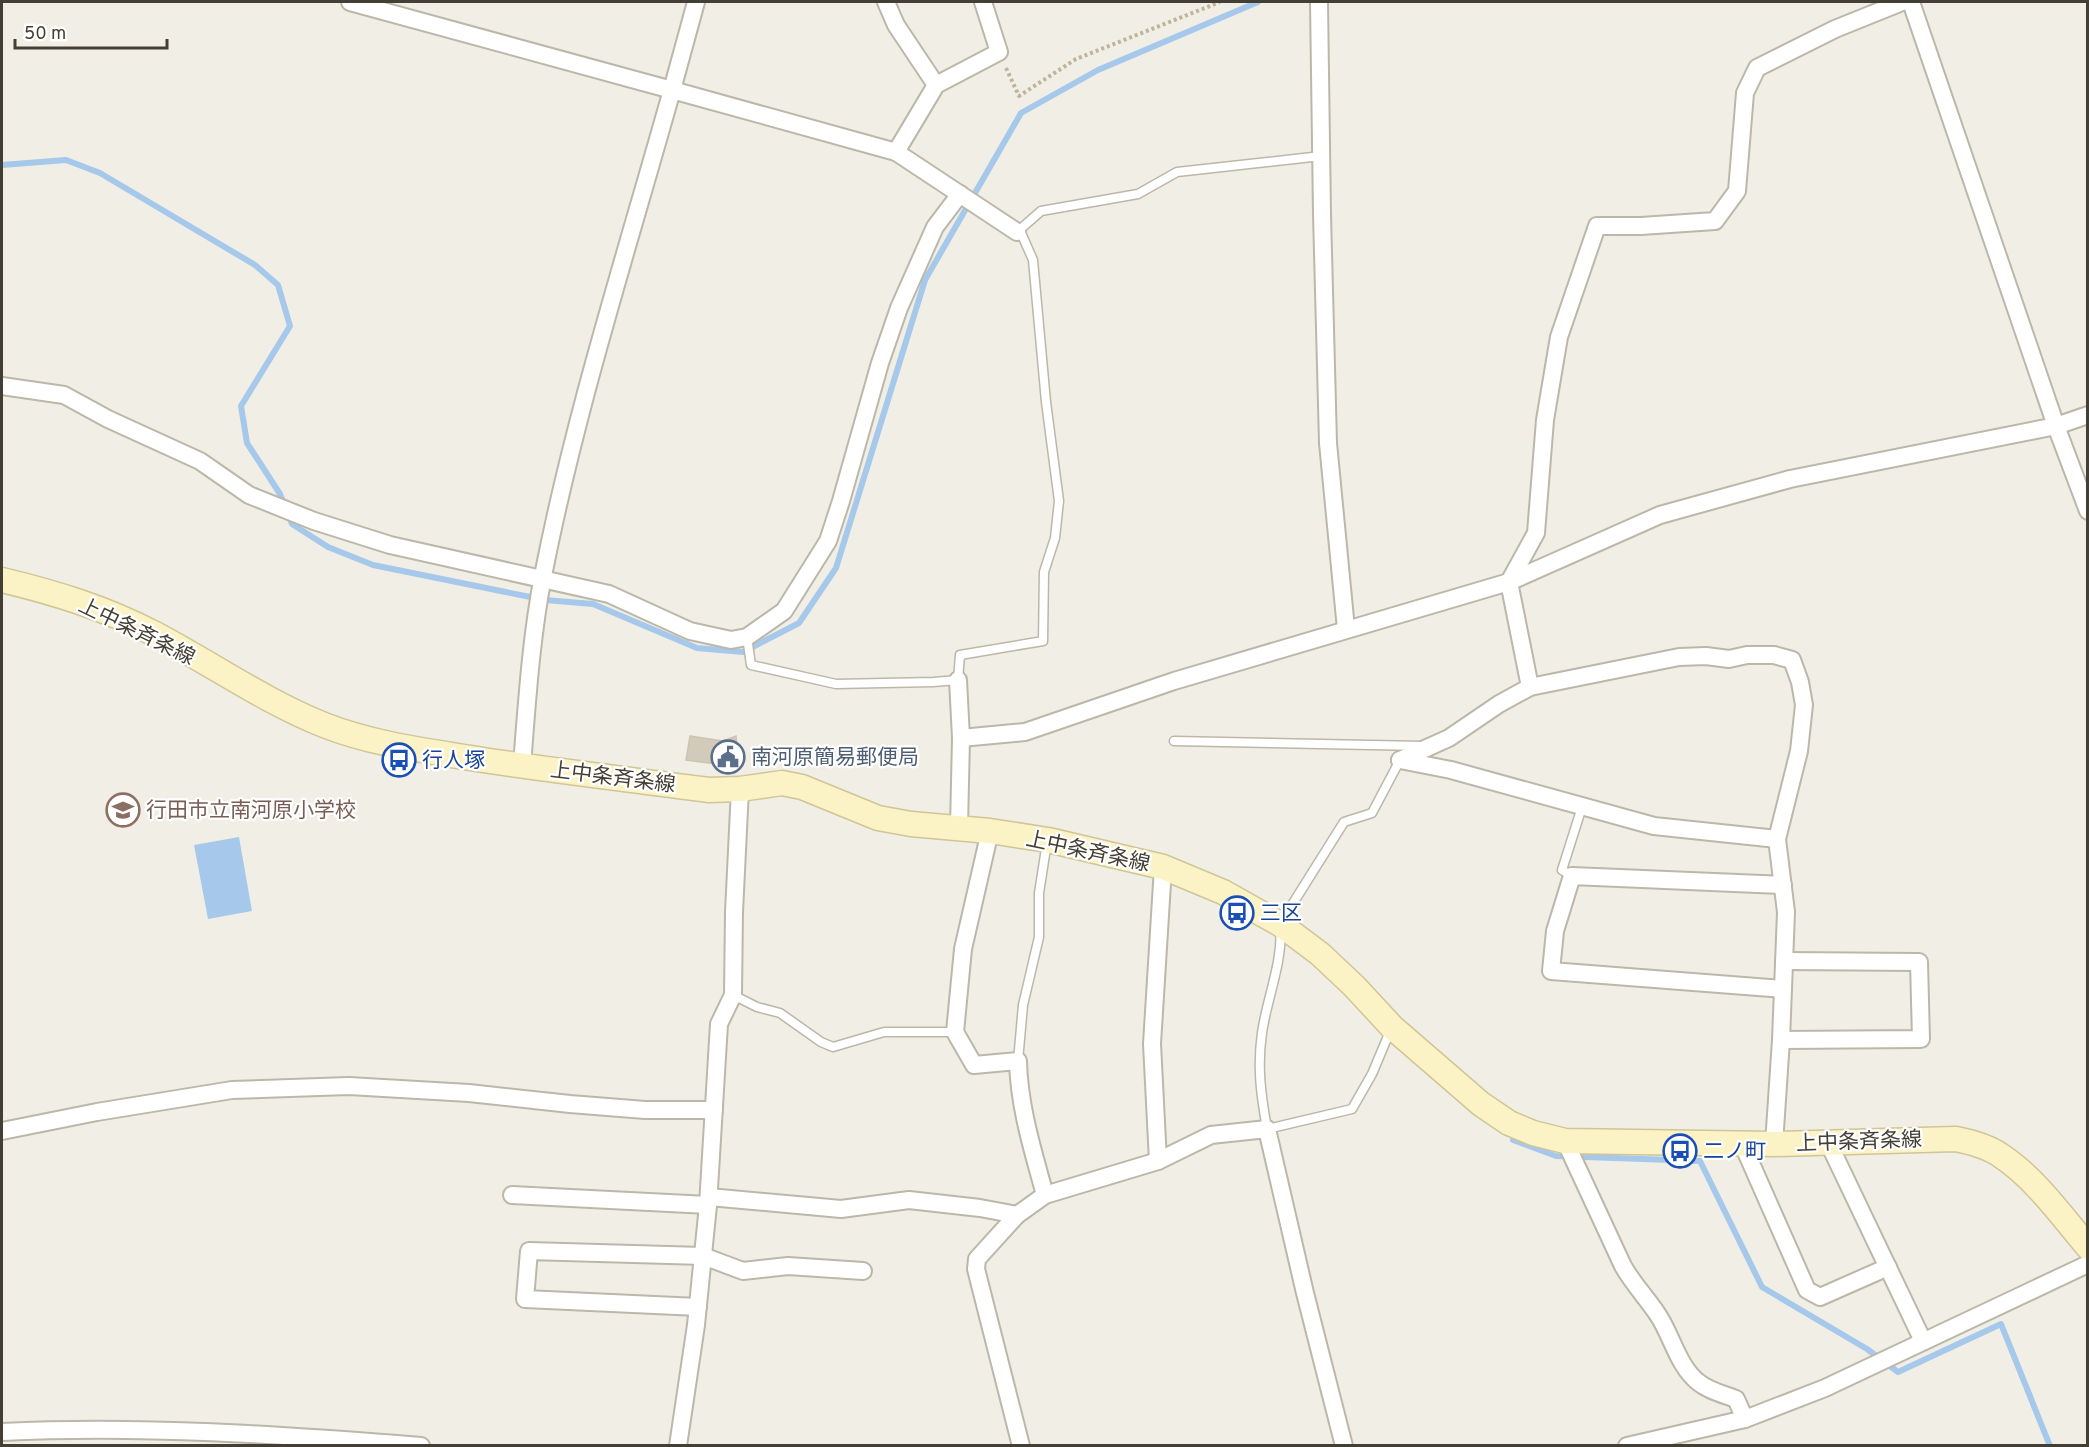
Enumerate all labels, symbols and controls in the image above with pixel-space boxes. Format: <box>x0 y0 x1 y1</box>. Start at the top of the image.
scale bar <box>15 12 166 50</box>
text: 50 m <box>24 23 66 46</box>
street label: 上中条斉条線 <box>74 593 199 672</box>
public building icon: 南河原簡易郵便局 <box>710 739 746 775</box>
bus stop icon: 行人塚 <box>381 742 417 778</box>
place label: 南河原簡易郵便局 <box>751 745 919 772</box>
place label: 行人塚 <box>422 748 485 775</box>
street label: 上中条斉条線 <box>549 757 677 800</box>
school or university icon: 行田市立南河原小学校 <box>105 792 141 828</box>
place label: 行田市立南河原小学校 <box>146 798 356 825</box>
street label: 上中条斉条線 <box>1023 826 1152 879</box>
bus stop icon: 三区 <box>1219 895 1255 931</box>
place label: 三区 <box>1260 901 1302 928</box>
street label: 上中条斉条線 <box>1796 1127 1922 1158</box>
bus stop icon: 二ノ町 <box>1662 1133 1698 1169</box>
place label: 二ノ町 <box>1703 1139 1766 1166</box>

